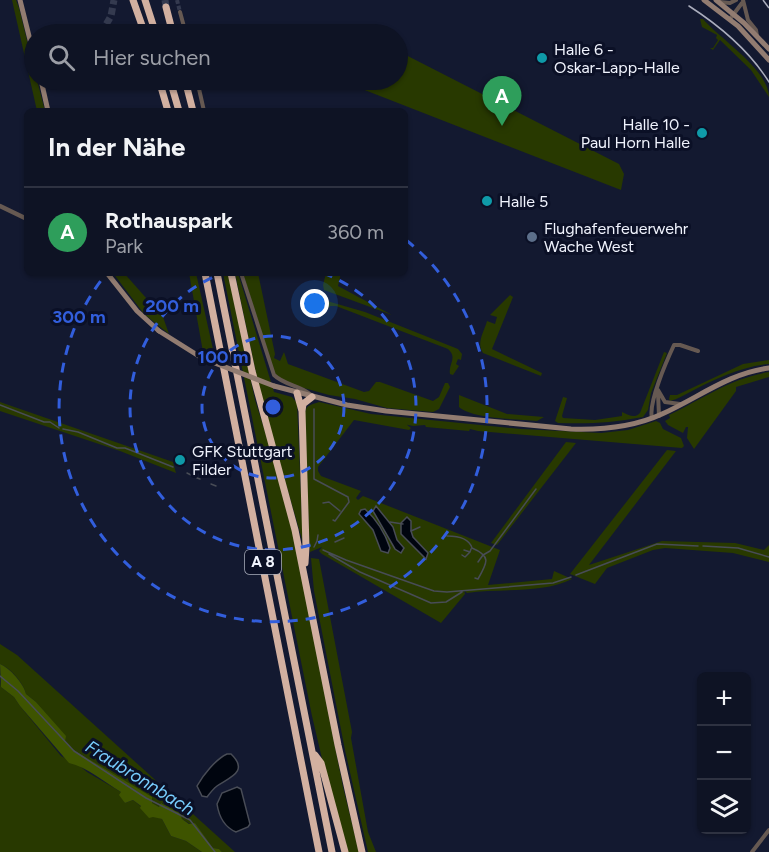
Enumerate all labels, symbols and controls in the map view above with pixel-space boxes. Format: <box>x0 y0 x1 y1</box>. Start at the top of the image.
search box <box>24 24 408 90</box>
place label: Halle 6 - Oskar-Lapp-Halle <box>554 40 680 77</box>
icon: search <box>45 41 78 74</box>
text: Hier suchen <box>93 44 211 71</box>
marker: Halle 6 - Oskar-Lapp-Halle <box>535 51 549 65</box>
pin: A <box>482 76 522 126</box>
place label: Halle 10 - Paul Horn Halle <box>581 115 690 152</box>
marker: Halle 10 - Paul Horn Halle <box>695 126 709 140</box>
text: In der Nähe <box>48 131 185 163</box>
place label: Halle 5 <box>499 192 548 211</box>
marker: Halle 5 <box>480 194 494 208</box>
text: Rothauspark <box>105 207 233 234</box>
place label: Flughafenfeuerwehr Wache West <box>544 219 689 256</box>
text: A <box>60 220 75 244</box>
text: 360 m <box>327 220 384 244</box>
marker: Flughafenfeuerwehr Wache West <box>525 230 539 244</box>
text: Park <box>105 234 143 258</box>
your location <box>300 289 329 318</box>
text: 200 m <box>145 295 199 317</box>
text: 300 m <box>52 306 106 328</box>
text: 100 m <box>198 346 248 368</box>
centre of rings <box>263 397 283 417</box>
place label: GFK Stuttgart Filder <box>192 442 292 479</box>
marker: GFK Stuttgart Filder <box>173 453 187 467</box>
road number: A 8 <box>245 550 281 574</box>
map controls <box>697 672 751 834</box>
button: + <box>697 672 751 726</box>
button: − <box>697 726 751 780</box>
water label: Fraubronnbach <box>81 736 199 820</box>
button: layers <box>697 780 751 834</box>

